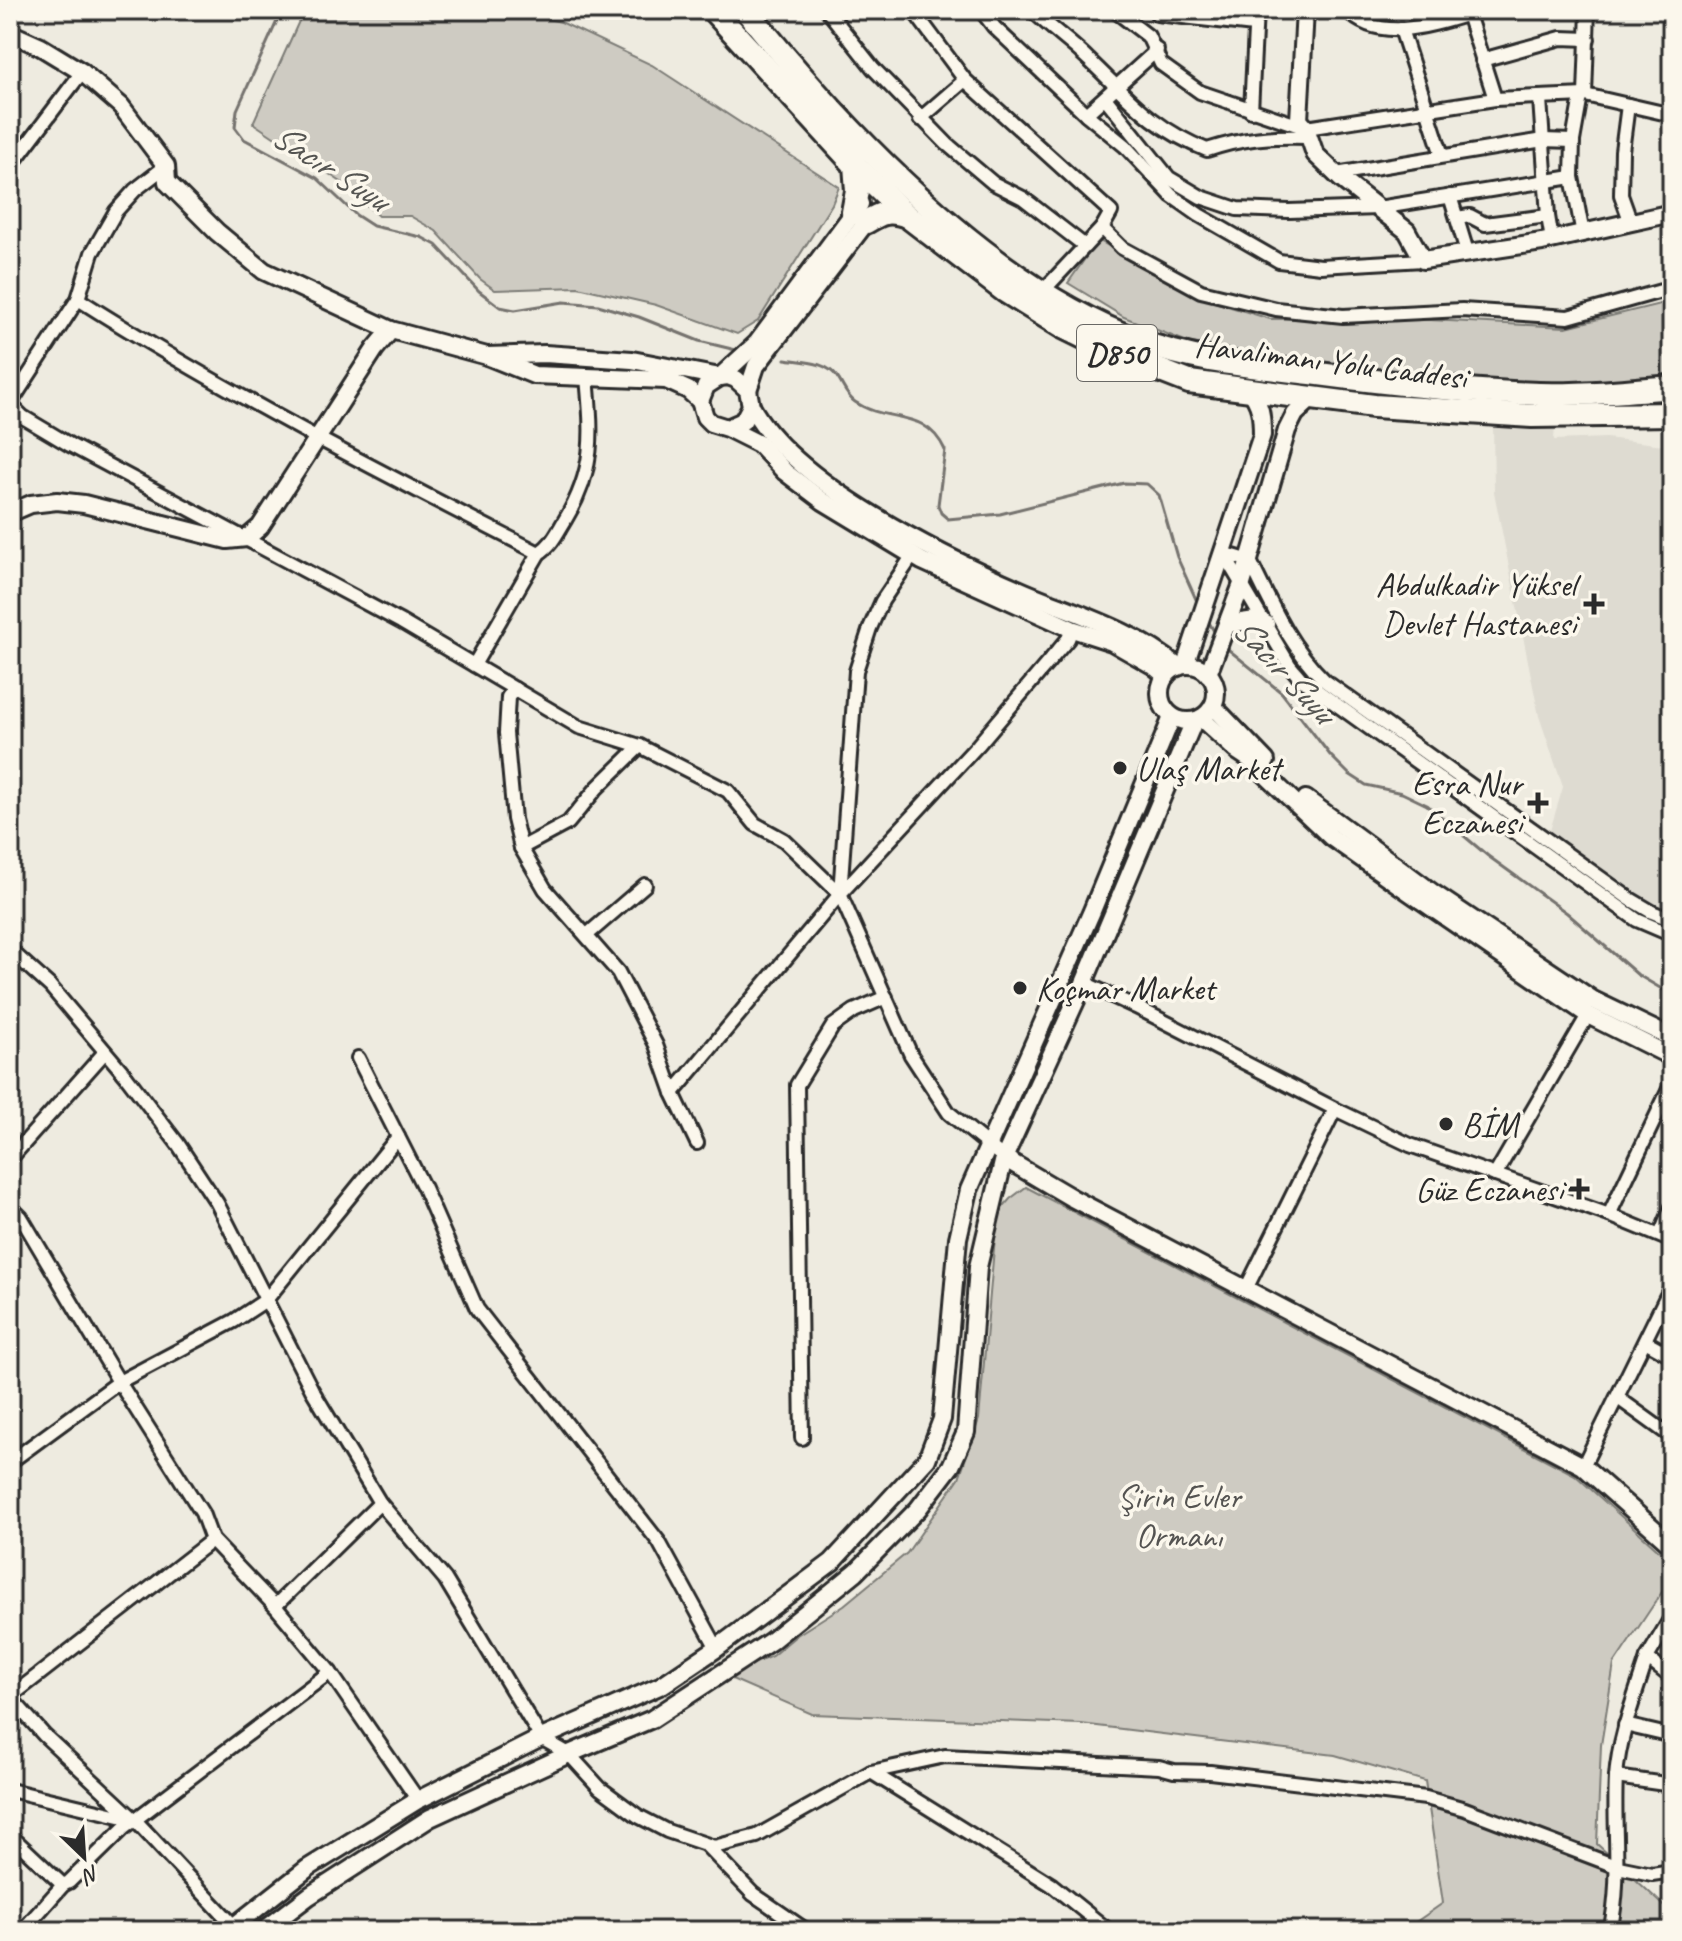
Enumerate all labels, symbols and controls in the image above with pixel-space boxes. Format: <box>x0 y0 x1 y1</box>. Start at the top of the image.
water label: Sacır Suyu <box>264 112 402 225</box>
street label: Havalimanı Yolu Caddesi <box>1192 322 1473 399</box>
road number: D850 <box>1077 325 1157 381</box>
place label: Abdulkadir Yüksel Devlet Hastanesi <box>1376 563 1582 645</box>
marker: Abdulkadir Yüksel Devlet Hastanesi <box>1583 593 1605 615</box>
water label: Sacır Suyu <box>1223 607 1349 737</box>
place label: Ulaş Market <box>1136 747 1285 790</box>
marker: Ulaş Market <box>1111 759 1129 777</box>
place label: Esra Nur Eczanesi <box>1412 762 1527 844</box>
marker: Esra Nur Eczanesi <box>1529 794 1547 812</box>
place label: Koçmar Market <box>1036 967 1218 1010</box>
marker: Koçmar Market <box>1011 979 1029 997</box>
place label: BİM <box>1462 1103 1521 1146</box>
marker: BİM <box>1437 1115 1455 1133</box>
place label: Güz Eczanesi <box>1415 1168 1568 1211</box>
marker: Güz Eczanesi <box>1570 1180 1588 1198</box>
park label: Şirin Evler Ormanı <box>1117 1475 1243 1557</box>
north arrow <box>44 1817 124 1897</box>
text: N <box>77 1859 104 1891</box>

